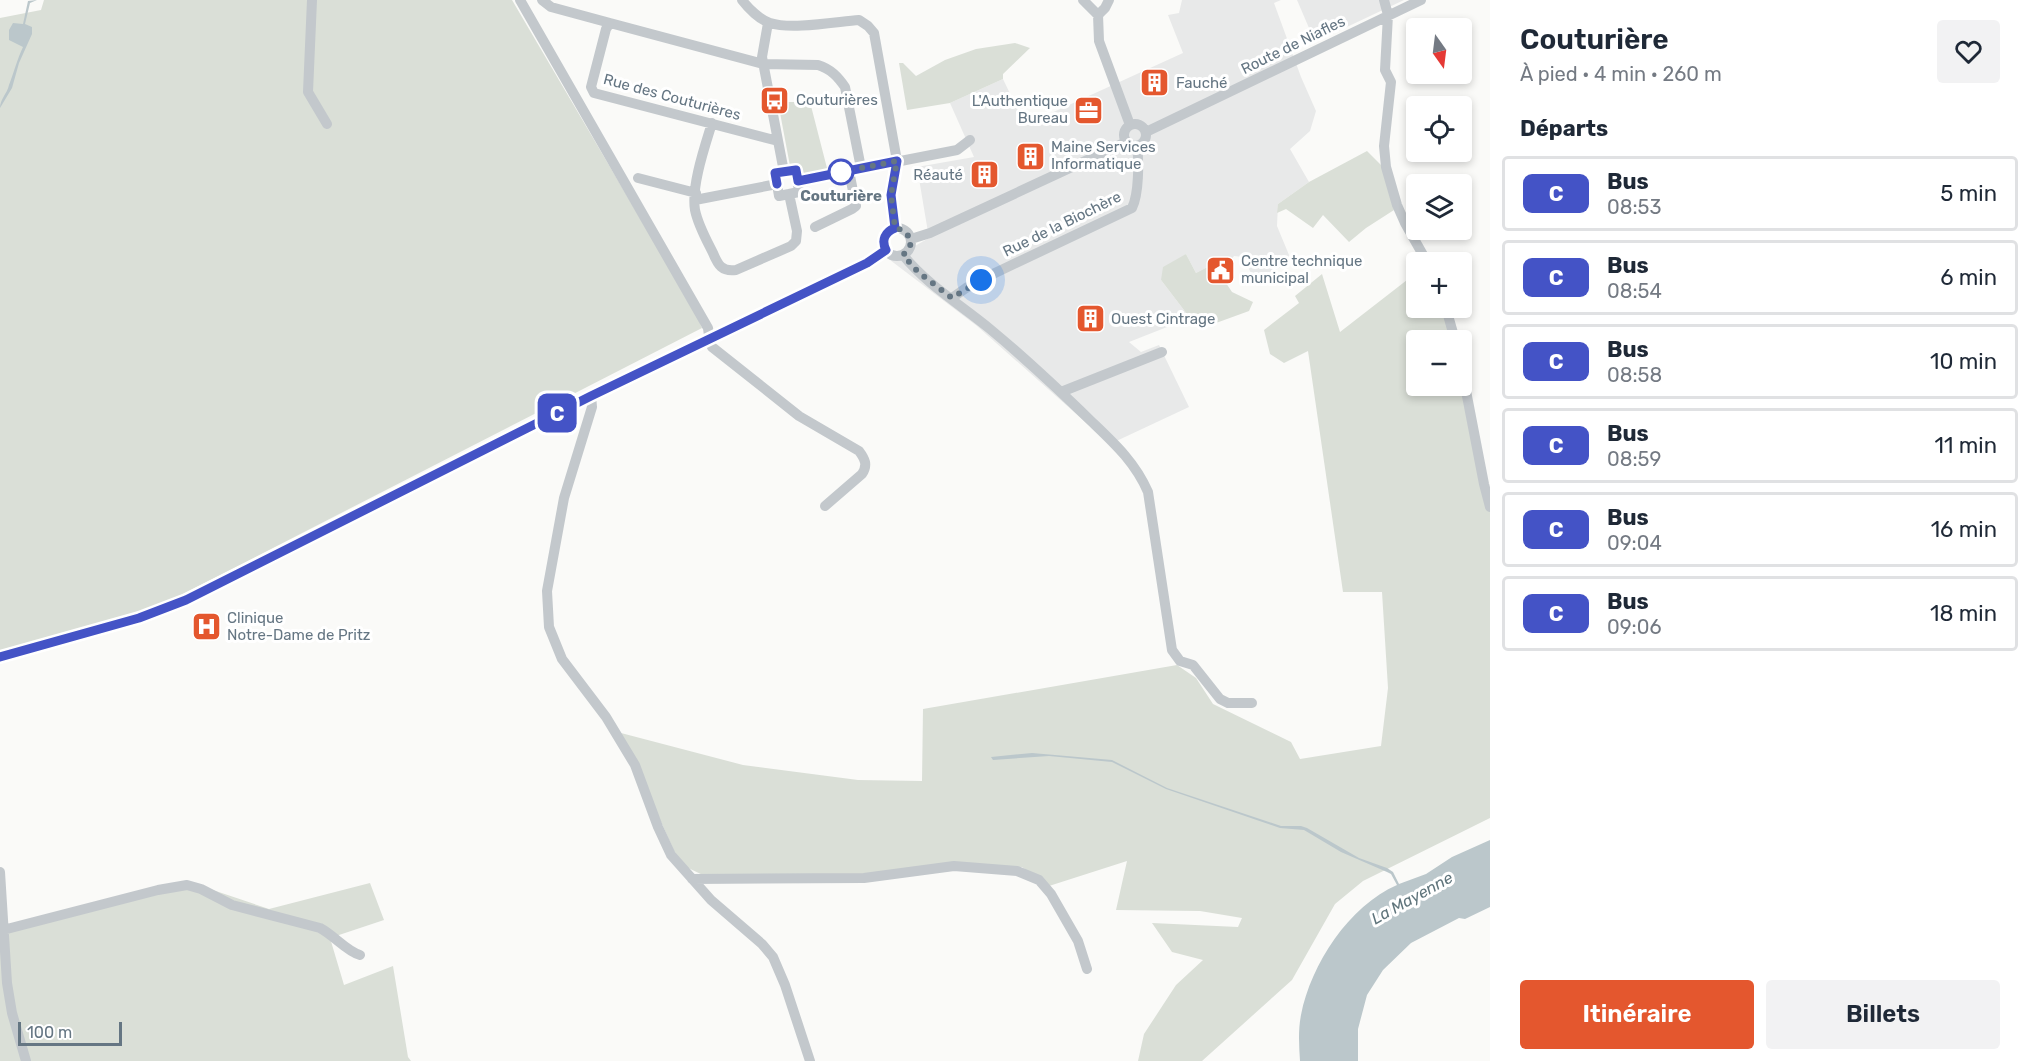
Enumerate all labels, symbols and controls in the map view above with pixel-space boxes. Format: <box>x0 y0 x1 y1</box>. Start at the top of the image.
street label: Route de Niafles <box>1238 12 1348 78</box>
north arrow <box>1406 18 1472 84</box>
map controls <box>1406 18 1472 396</box>
button: heart <box>1937 20 2000 83</box>
text: Couturière <box>1520 23 1669 56</box>
text: À pied · 4 min · 260 m <box>1520 62 1722 86</box>
building icon: Fauché <box>1139 67 1171 99</box>
street label: Rue des Couturières <box>601 70 743 124</box>
place label: Fauché <box>1176 74 1227 92</box>
bus stop icon: Couturières <box>759 84 791 116</box>
place label: Couturières <box>796 91 878 109</box>
place label: L'Authentique Bureau <box>972 92 1068 127</box>
office icon: L'Authentique Bureau <box>1073 94 1105 126</box>
button: locate <box>1406 96 1472 162</box>
text: Départs <box>1520 115 1608 142</box>
place label: Maine Services Informatique <box>1051 138 1156 173</box>
building icon: Maine Services Informatique <box>1014 140 1046 172</box>
marker: Couturière <box>828 159 854 185</box>
building icon: Réauté <box>968 159 1000 191</box>
place label: Réauté <box>913 166 963 184</box>
text: Bus <box>1607 168 1649 195</box>
button: layers <box>1406 174 1472 240</box>
text: 5 min <box>1940 180 1997 207</box>
text: C <box>1549 181 1563 206</box>
place label: Couturière <box>800 187 882 205</box>
street label: Rue de la Biochère <box>1000 188 1124 260</box>
text: 08:53 <box>1607 195 1661 219</box>
place label: Centre technique municipal <box>1241 252 1362 287</box>
button: + <box>1406 252 1472 318</box>
text: Bus <box>1607 252 1649 279</box>
public building icon: Centre technique municipal <box>1204 254 1236 286</box>
text: 6 min <box>1940 264 1997 291</box>
your location <box>966 265 996 295</box>
text: C <box>1549 265 1563 290</box>
text: 08:54 <box>1607 279 1662 303</box>
building icon: Ouest Cintrage <box>1074 303 1106 335</box>
place label: Ouest Cintrage <box>1111 310 1215 328</box>
button: − <box>1406 330 1472 396</box>
text: Bus <box>1607 336 1649 363</box>
text: 10 min <box>1930 348 1997 375</box>
text: C <box>1549 349 1563 374</box>
text: 08:58 <box>1607 363 1662 387</box>
line badge: C <box>538 394 576 432</box>
text: C <box>550 401 564 426</box>
text: Bus <box>1607 420 1649 447</box>
text: 11 min <box>1935 432 1997 459</box>
text: C <box>1549 433 1563 458</box>
text: 08:59 <box>1607 447 1661 471</box>
text: Bus <box>1607 504 1649 531</box>
text: 16 min <box>1931 516 1997 543</box>
text: C <box>1549 517 1563 542</box>
text: 09:04 <box>1607 531 1662 555</box>
text: Bus <box>1607 588 1649 615</box>
text: 18 min <box>1930 600 1997 627</box>
text: C <box>1549 601 1563 626</box>
place label: Clinique Notre-Dame de Pritz <box>227 609 371 644</box>
hospital icon: Clinique Notre-Dame de Pritz <box>190 611 222 643</box>
text: 09:06 <box>1607 615 1661 639</box>
water label: La Mayenne <box>1368 868 1456 928</box>
button: Itinéraire <box>1520 980 1754 1049</box>
button: Billets <box>1766 980 2000 1049</box>
scale bar <box>18 1019 122 1046</box>
text: 100 m <box>27 1023 72 1042</box>

